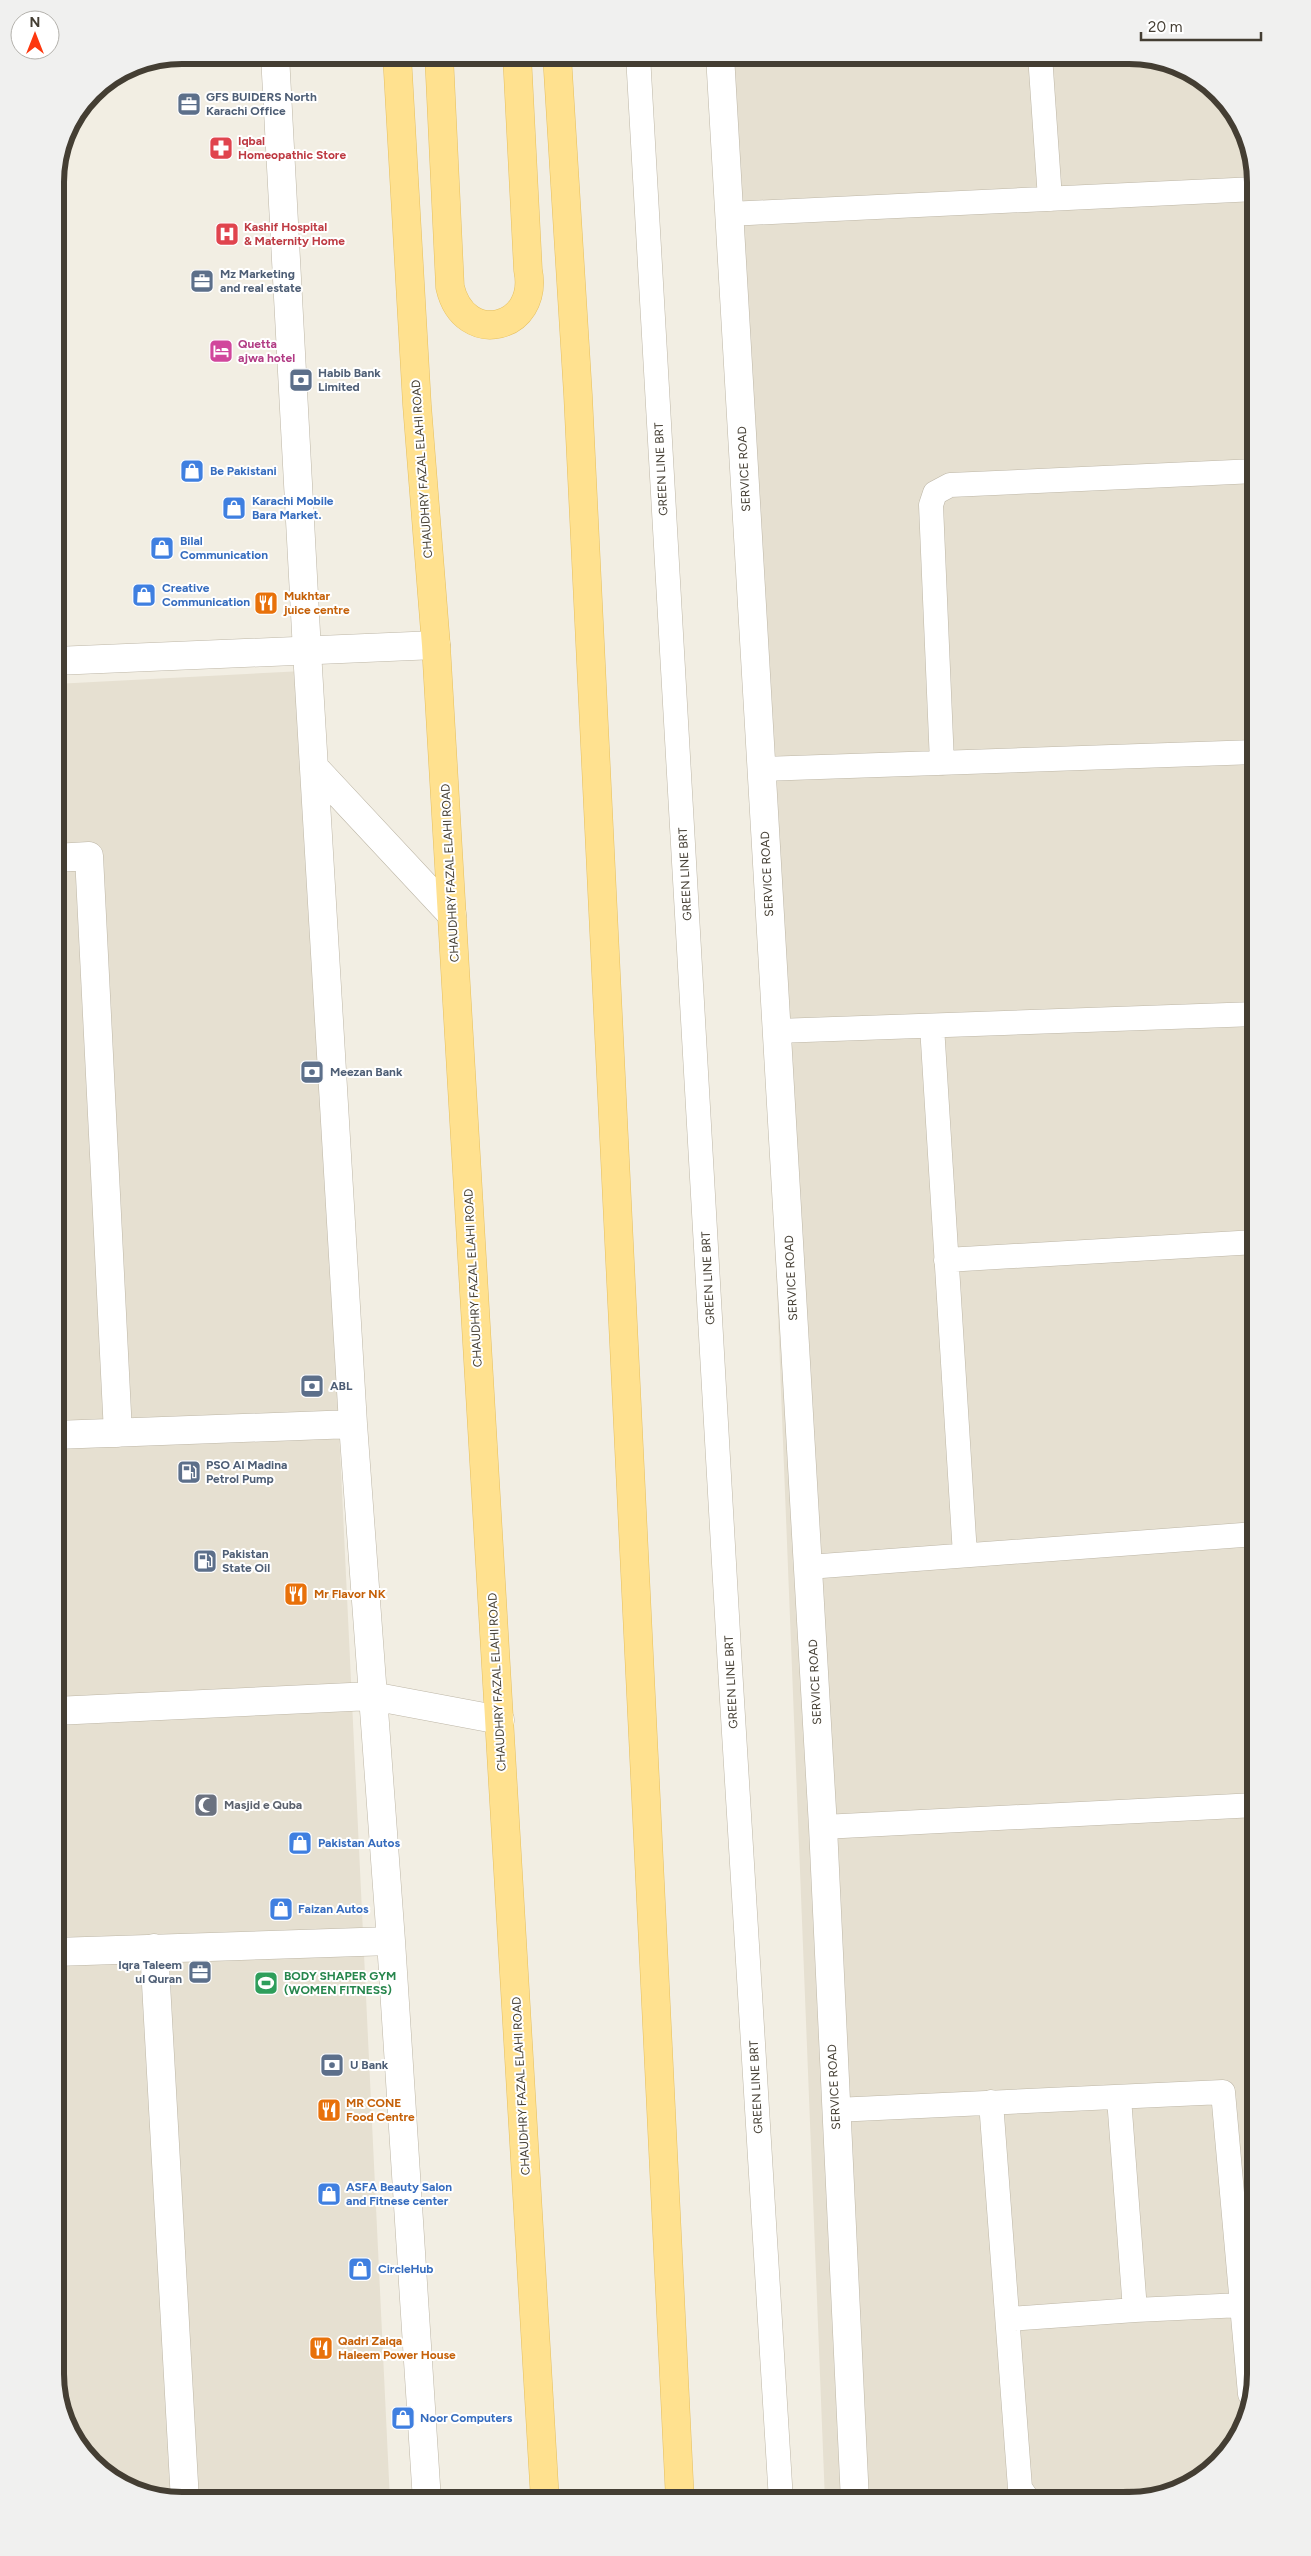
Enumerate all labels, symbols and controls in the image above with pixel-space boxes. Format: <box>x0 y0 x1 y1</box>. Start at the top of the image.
north arrow <box>10 10 60 60</box>
scale bar <box>1141 10 1261 42</box>
text: N <box>30 14 40 31</box>
text: 20 m <box>1148 18 1182 36</box>
place label: GFS BUIDERS North Karachi Office <box>206 90 317 118</box>
office icon: GFS BUIDERS North Karachi Office <box>176 91 202 117</box>
place label: Iqbal Homeopathic Store <box>238 134 346 162</box>
pharmacy icon: Iqbal Homeopathic Store <box>208 135 234 161</box>
place label: Kashif Hospital & Maternity Home <box>244 220 345 248</box>
hospital icon: Kashif Hospital & Maternity Home <box>214 221 240 247</box>
place label: Mz Marketing and real estate <box>220 267 302 295</box>
office icon: Mz Marketing and real estate <box>189 268 215 294</box>
place label: Quetta ajwa hotel <box>238 337 295 365</box>
hotel icon: Quetta ajwa hotel <box>208 338 234 364</box>
place label: Habib Bank Limited <box>318 366 381 394</box>
bank icon: Habib Bank Limited <box>288 367 314 393</box>
street label: CHAUDHRY FAZAL ELAHI ROAD <box>409 379 435 559</box>
street label: GREEN LINE BRT <box>652 422 670 516</box>
street label: SERVICE ROAD <box>735 426 753 512</box>
shop icon: Be Pakistani <box>179 458 205 484</box>
place label: Be Pakistani <box>210 464 277 478</box>
place label: Karachi Mobile Bara Market. <box>252 494 334 522</box>
shop icon: Karachi Mobile Bara Market. <box>221 495 247 521</box>
place label: Bilal Communication <box>180 534 268 562</box>
shop icon: Bilal Communication <box>149 535 175 561</box>
place label: Creative Communication <box>162 581 250 609</box>
shop icon: Creative Communication <box>131 582 157 608</box>
place label: Mukhtar juice centre <box>283 589 350 617</box>
restaurant icon: Mukhtar juice centre <box>253 590 279 616</box>
street label: CHAUDHRY FAZAL ELAHI ROAD <box>438 783 462 963</box>
street label: GREEN LINE BRT <box>676 827 694 921</box>
street label: SERVICE ROAD <box>758 831 776 917</box>
bank icon: Meezan Bank <box>299 1059 325 1085</box>
place label: Meezan Bank <box>330 1065 403 1079</box>
street label: CHAUDHRY FAZAL ELAHI ROAD <box>461 1188 485 1368</box>
street label: GREEN LINE BRT <box>699 1231 717 1325</box>
street label: SERVICE ROAD <box>782 1235 800 1321</box>
bank icon: ABL <box>299 1373 325 1399</box>
place label: ABL <box>330 1379 353 1393</box>
place label: PSO Al Madina Petrol Pump <box>206 1458 287 1486</box>
fuel station icon: PSO Al Madina Petrol Pump <box>176 1459 202 1485</box>
place label: Pakistan State Oil <box>222 1547 270 1575</box>
fuel station icon: Pakistan State Oil <box>192 1548 218 1574</box>
restaurant icon: Mr Flavor NK <box>283 1581 309 1607</box>
place label: Mr Flavor NK <box>314 1587 386 1601</box>
street label: CHAUDHRY FAZAL ELAHI ROAD <box>485 1592 509 1772</box>
street label: GREEN LINE BRT <box>722 1635 740 1729</box>
street label: SERVICE ROAD <box>806 1639 824 1725</box>
mosque icon: Masjid e Quba <box>193 1792 219 1818</box>
place label: Masjid e Quba <box>224 1798 302 1812</box>
shop icon: Pakistan Autos <box>287 1830 313 1856</box>
place label: Pakistan Autos <box>318 1836 401 1850</box>
shop icon: Faizan Autos <box>268 1896 294 1922</box>
place label: Faizan Autos <box>298 1902 369 1916</box>
place label: Iqra Taleem ul Quran <box>118 1958 182 1986</box>
office icon: Iqra Taleem ul Quran <box>187 1959 213 1985</box>
place label: BODY SHAPER GYM (WOMEN FITNESS) <box>284 1969 396 1997</box>
sports icon: BODY SHAPER GYM (WOMEN FITNESS) <box>253 1970 279 1996</box>
street label: CHAUDHRY FAZAL ELAHI ROAD <box>509 1996 533 2176</box>
street label: GREEN LINE BRT <box>747 2040 765 2134</box>
street label: SERVICE ROAD <box>825 2044 843 2130</box>
bank icon: U Bank <box>319 2052 345 2078</box>
place label: U Bank <box>350 2058 389 2072</box>
place label: MR CONE Food Centre <box>346 2096 415 2124</box>
restaurant icon: MR CONE Food Centre <box>316 2097 342 2123</box>
place label: ASFA Beauty Salon and Fitnese center <box>346 2180 452 2208</box>
shop icon: ASFA Beauty Salon and Fitnese center <box>316 2181 342 2207</box>
shop icon: CircleHub <box>347 2256 373 2282</box>
place label: CircleHub <box>378 2262 434 2276</box>
place label: Qadri Zaiqa Haleem Power House <box>338 2334 456 2362</box>
restaurant icon: Qadri Zaiqa Haleem Power House <box>308 2335 334 2361</box>
shop icon: Noor Computers <box>390 2405 416 2431</box>
place label: Noor Computers <box>420 2411 513 2425</box>

